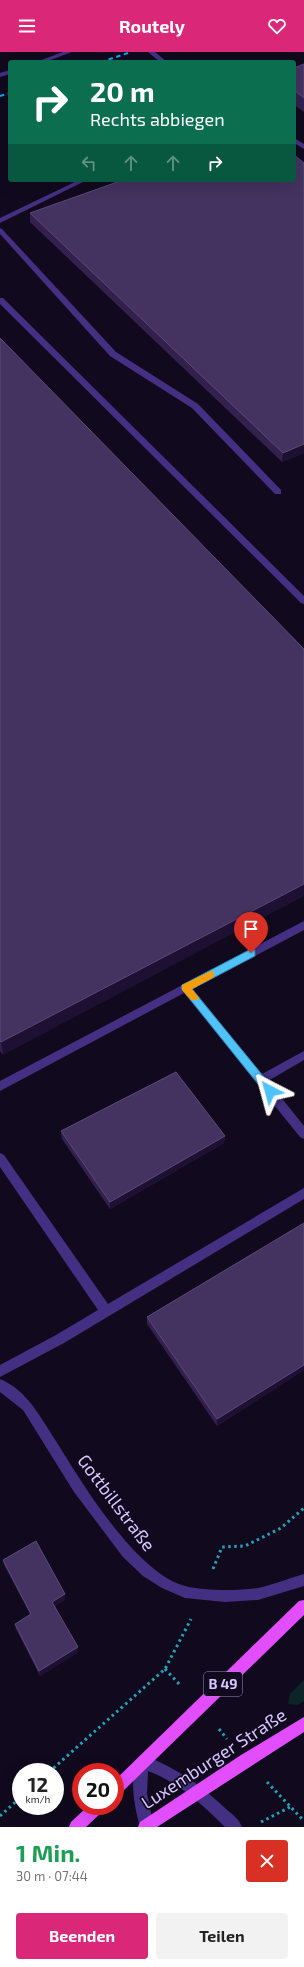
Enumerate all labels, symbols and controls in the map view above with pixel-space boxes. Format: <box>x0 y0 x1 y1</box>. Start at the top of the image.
icon: menu <box>16 15 38 37</box>
text: Routely <box>119 15 185 37</box>
icon: heart <box>266 15 288 37</box>
text: 20 m <box>90 74 155 108</box>
icon: right <box>24 76 76 128</box>
text: Rechts abbiegen <box>90 108 225 130</box>
icon: left <box>78 152 100 174</box>
icon: ahead <box>120 152 142 174</box>
icon: ahead <box>162 152 184 174</box>
icon: right <box>204 152 226 174</box>
pin <box>234 912 268 953</box>
icon: arrive <box>240 918 262 940</box>
position arrow <box>249 1070 291 1112</box>
street label: Gottbillstraße <box>73 1450 160 1555</box>
road number: B 49 <box>204 1672 242 1696</box>
street label: Luxemburger Straße <box>137 1703 290 1813</box>
speed limit sign: 20 <box>72 1763 124 1815</box>
text: 12 <box>28 1772 48 1796</box>
text: km/h <box>26 1793 50 1805</box>
text: 1 Min. <box>16 1838 80 1867</box>
button: close <box>246 1840 288 1882</box>
text: 30 m · 07:44 <box>16 1868 88 1884</box>
button: Beenden <box>16 1913 148 1959</box>
button: Teilen <box>156 1913 288 1959</box>

